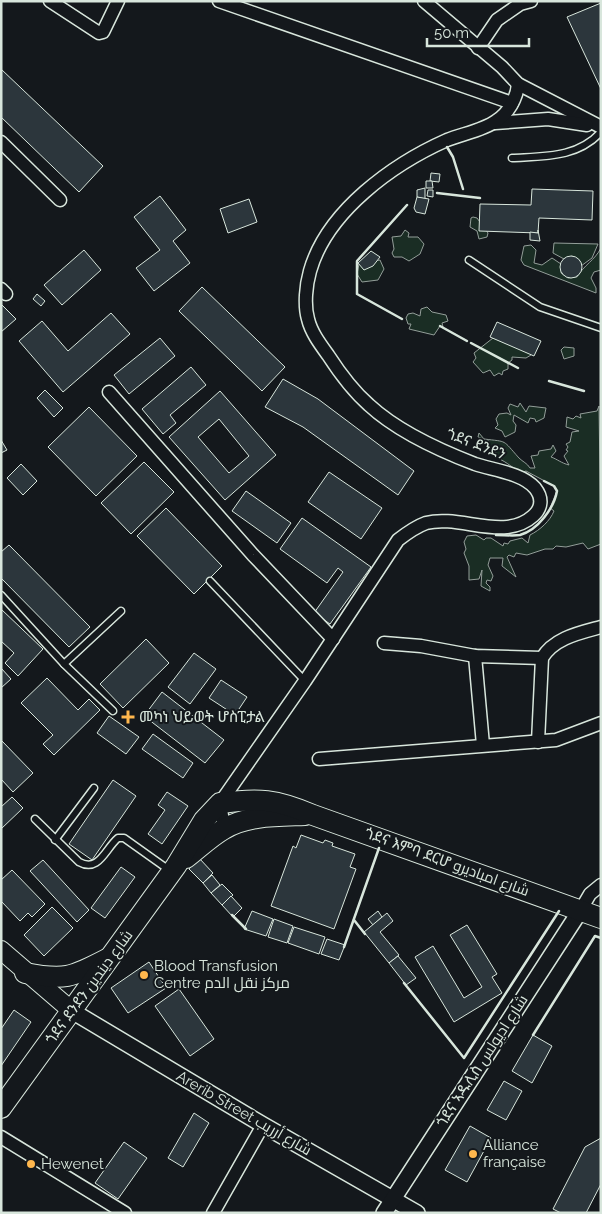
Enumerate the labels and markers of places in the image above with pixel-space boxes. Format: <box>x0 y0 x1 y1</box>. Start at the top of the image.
place label: መካነ ህይወት ሆስፒታል <box>139 708 265 726</box>
marker: መካነ ህይወት ሆስፒታል <box>121 710 135 724</box>
place label: Blood Transfusion Centre مركز نقل الدم <box>154 957 290 993</box>
marker: Blood Transfusion Centre مركز نقل الدم <box>138 969 150 981</box>
place label: Alliance française <box>483 1136 546 1171</box>
marker: Alliance française <box>467 1148 479 1160</box>
place label: Hewenet <box>41 1155 104 1173</box>
marker: Hewenet <box>25 1158 37 1170</box>

